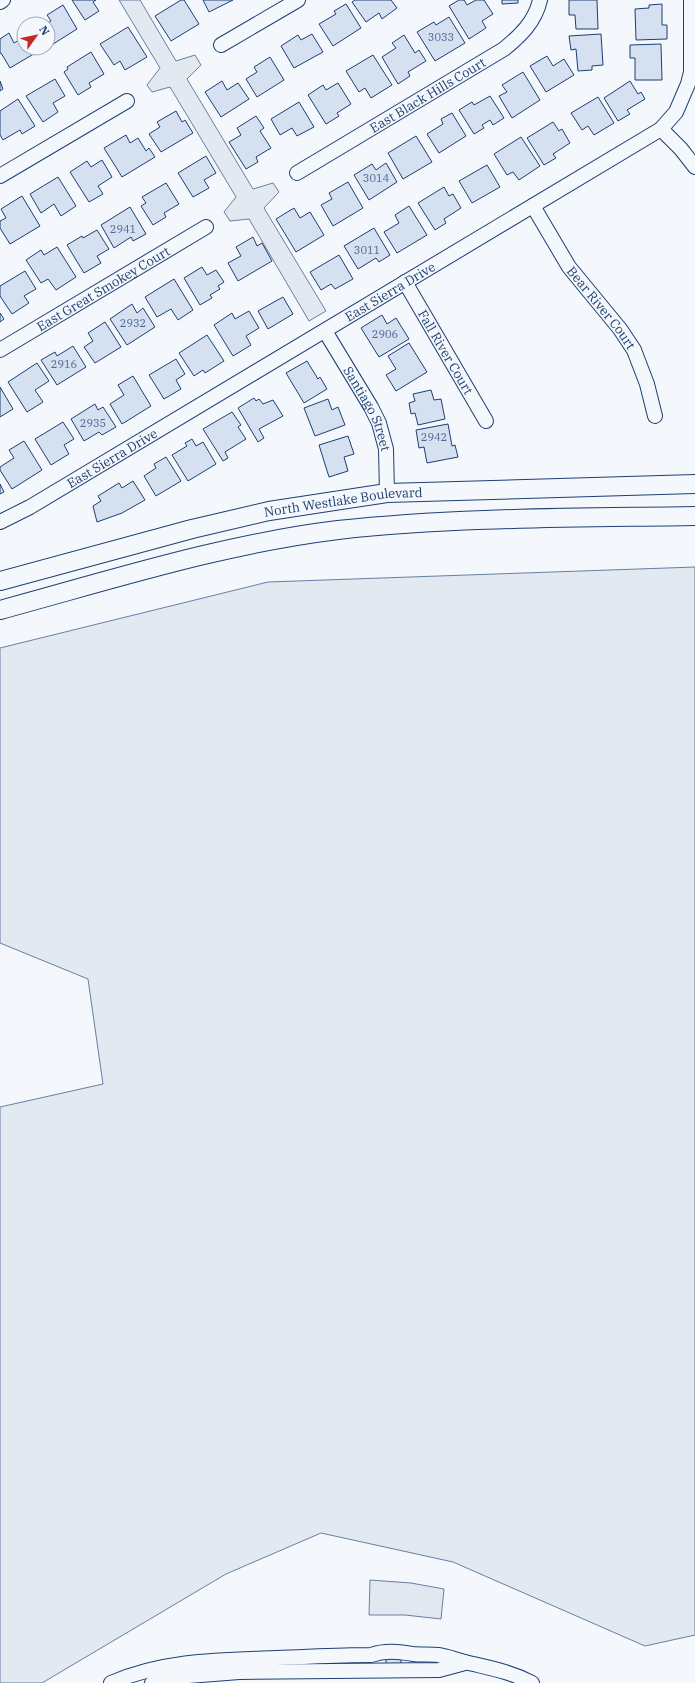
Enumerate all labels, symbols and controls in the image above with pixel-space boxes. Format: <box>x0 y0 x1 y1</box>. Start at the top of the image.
north arrow <box>16 16 56 56</box>
text: N <box>36 23 53 38</box>
house number: 3033 <box>428 30 454 44</box>
street label: East Black Hills Court <box>366 53 489 136</box>
house number: 3014 <box>363 171 390 185</box>
house number: 2941 <box>110 222 136 236</box>
street label: East Great Smokey Court <box>33 242 173 335</box>
house number: 3011 <box>354 243 380 257</box>
street label: East Sierra Drive <box>341 258 438 325</box>
street label: Bear River Court <box>563 263 640 353</box>
street label: Fall River Court <box>414 307 477 398</box>
house number: 2932 <box>120 316 146 330</box>
house number: 2906 <box>372 327 398 341</box>
house number: 2916 <box>51 357 77 371</box>
street label: Santiago Street <box>340 363 395 453</box>
house number: 2935 <box>80 416 106 430</box>
street label: East Sierra Drive <box>64 424 160 492</box>
house number: 2942 <box>421 430 447 444</box>
street label: North Westlake Boulevard <box>263 483 423 520</box>

